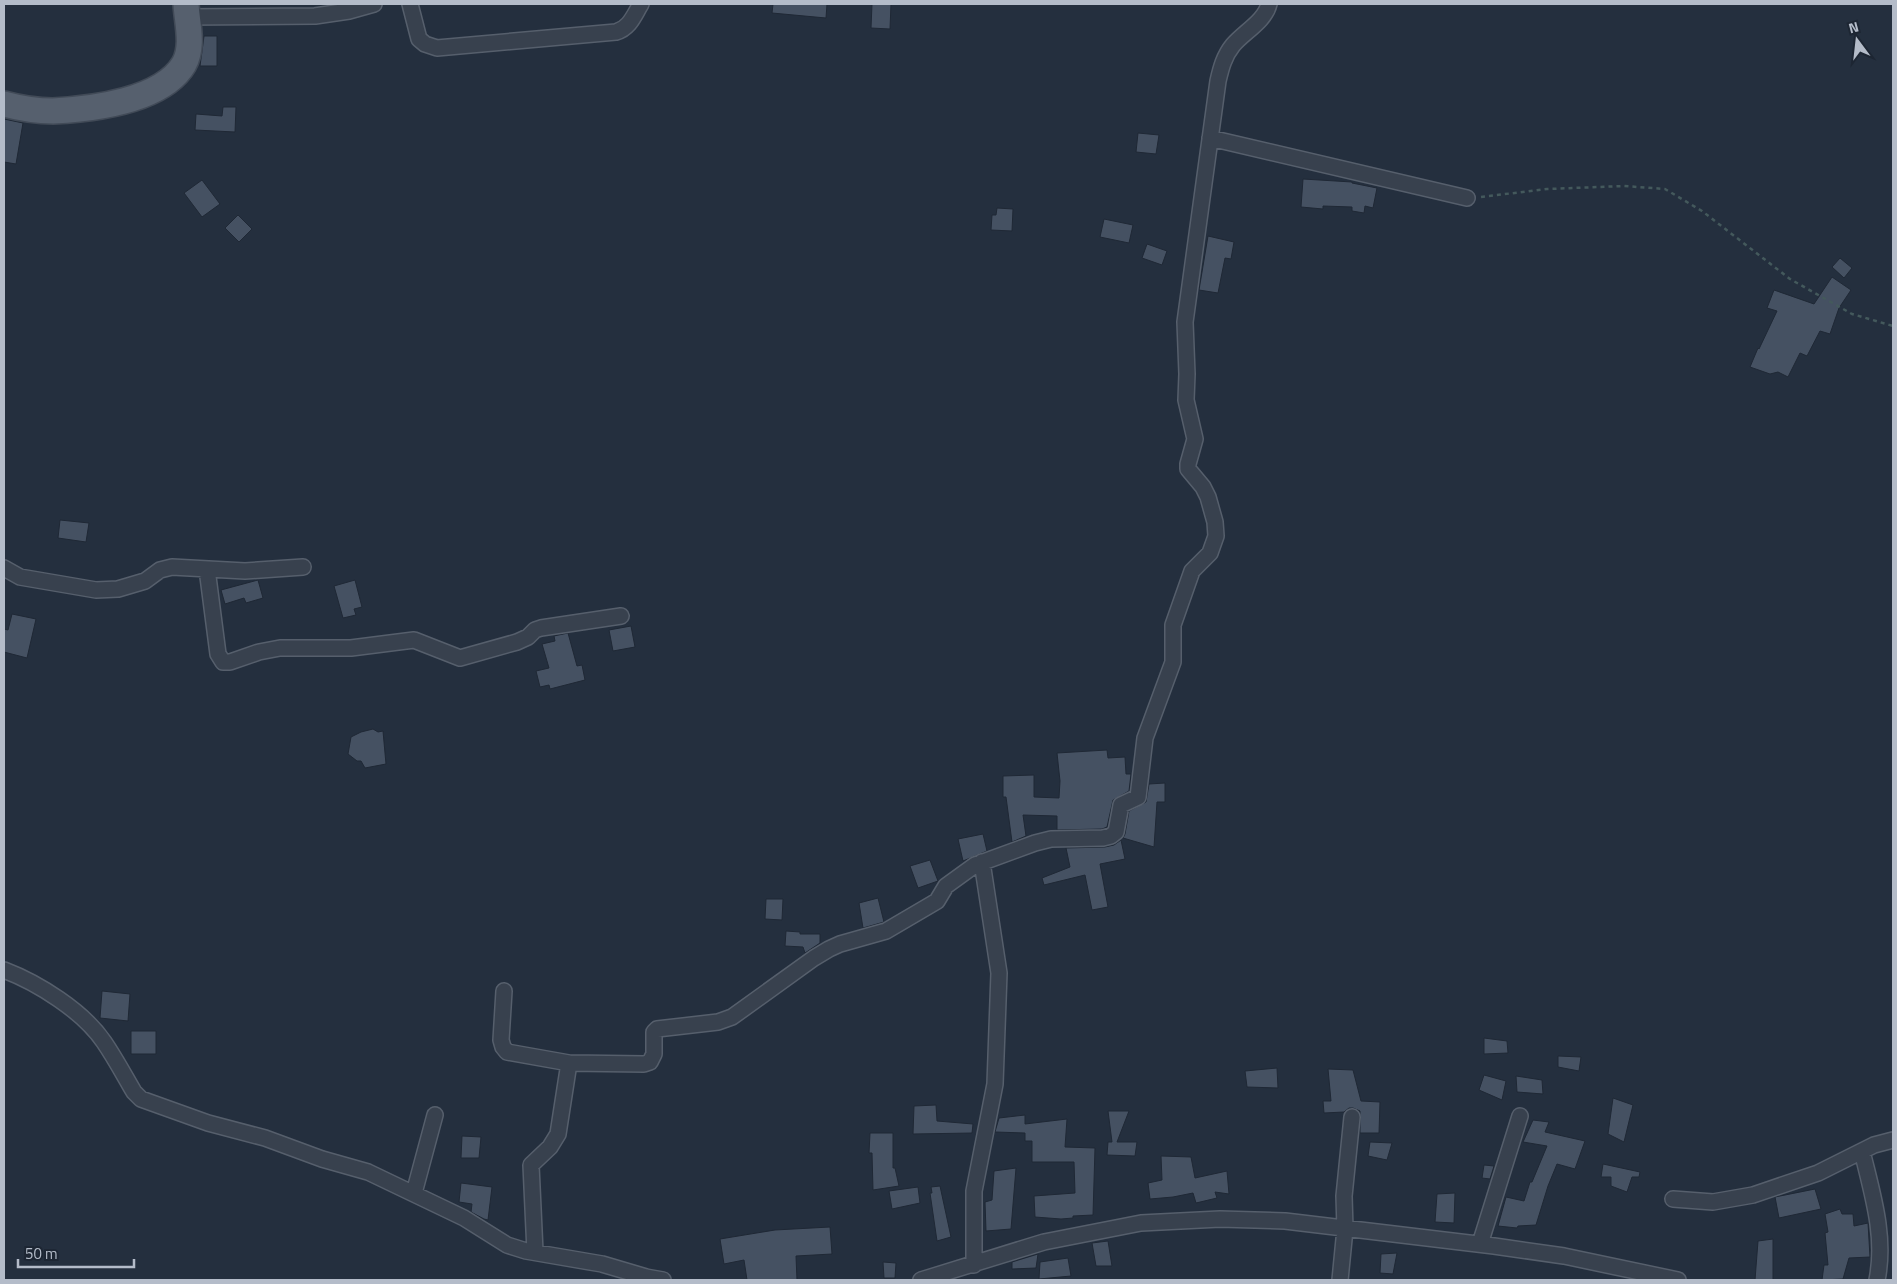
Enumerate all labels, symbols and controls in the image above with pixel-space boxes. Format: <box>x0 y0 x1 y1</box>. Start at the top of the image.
north arrow <box>1832 15 1882 65</box>
text: N <box>1846 16 1861 38</box>
scale bar <box>18 1236 134 1268</box>
text: 50 m <box>25 1242 58 1265</box>

